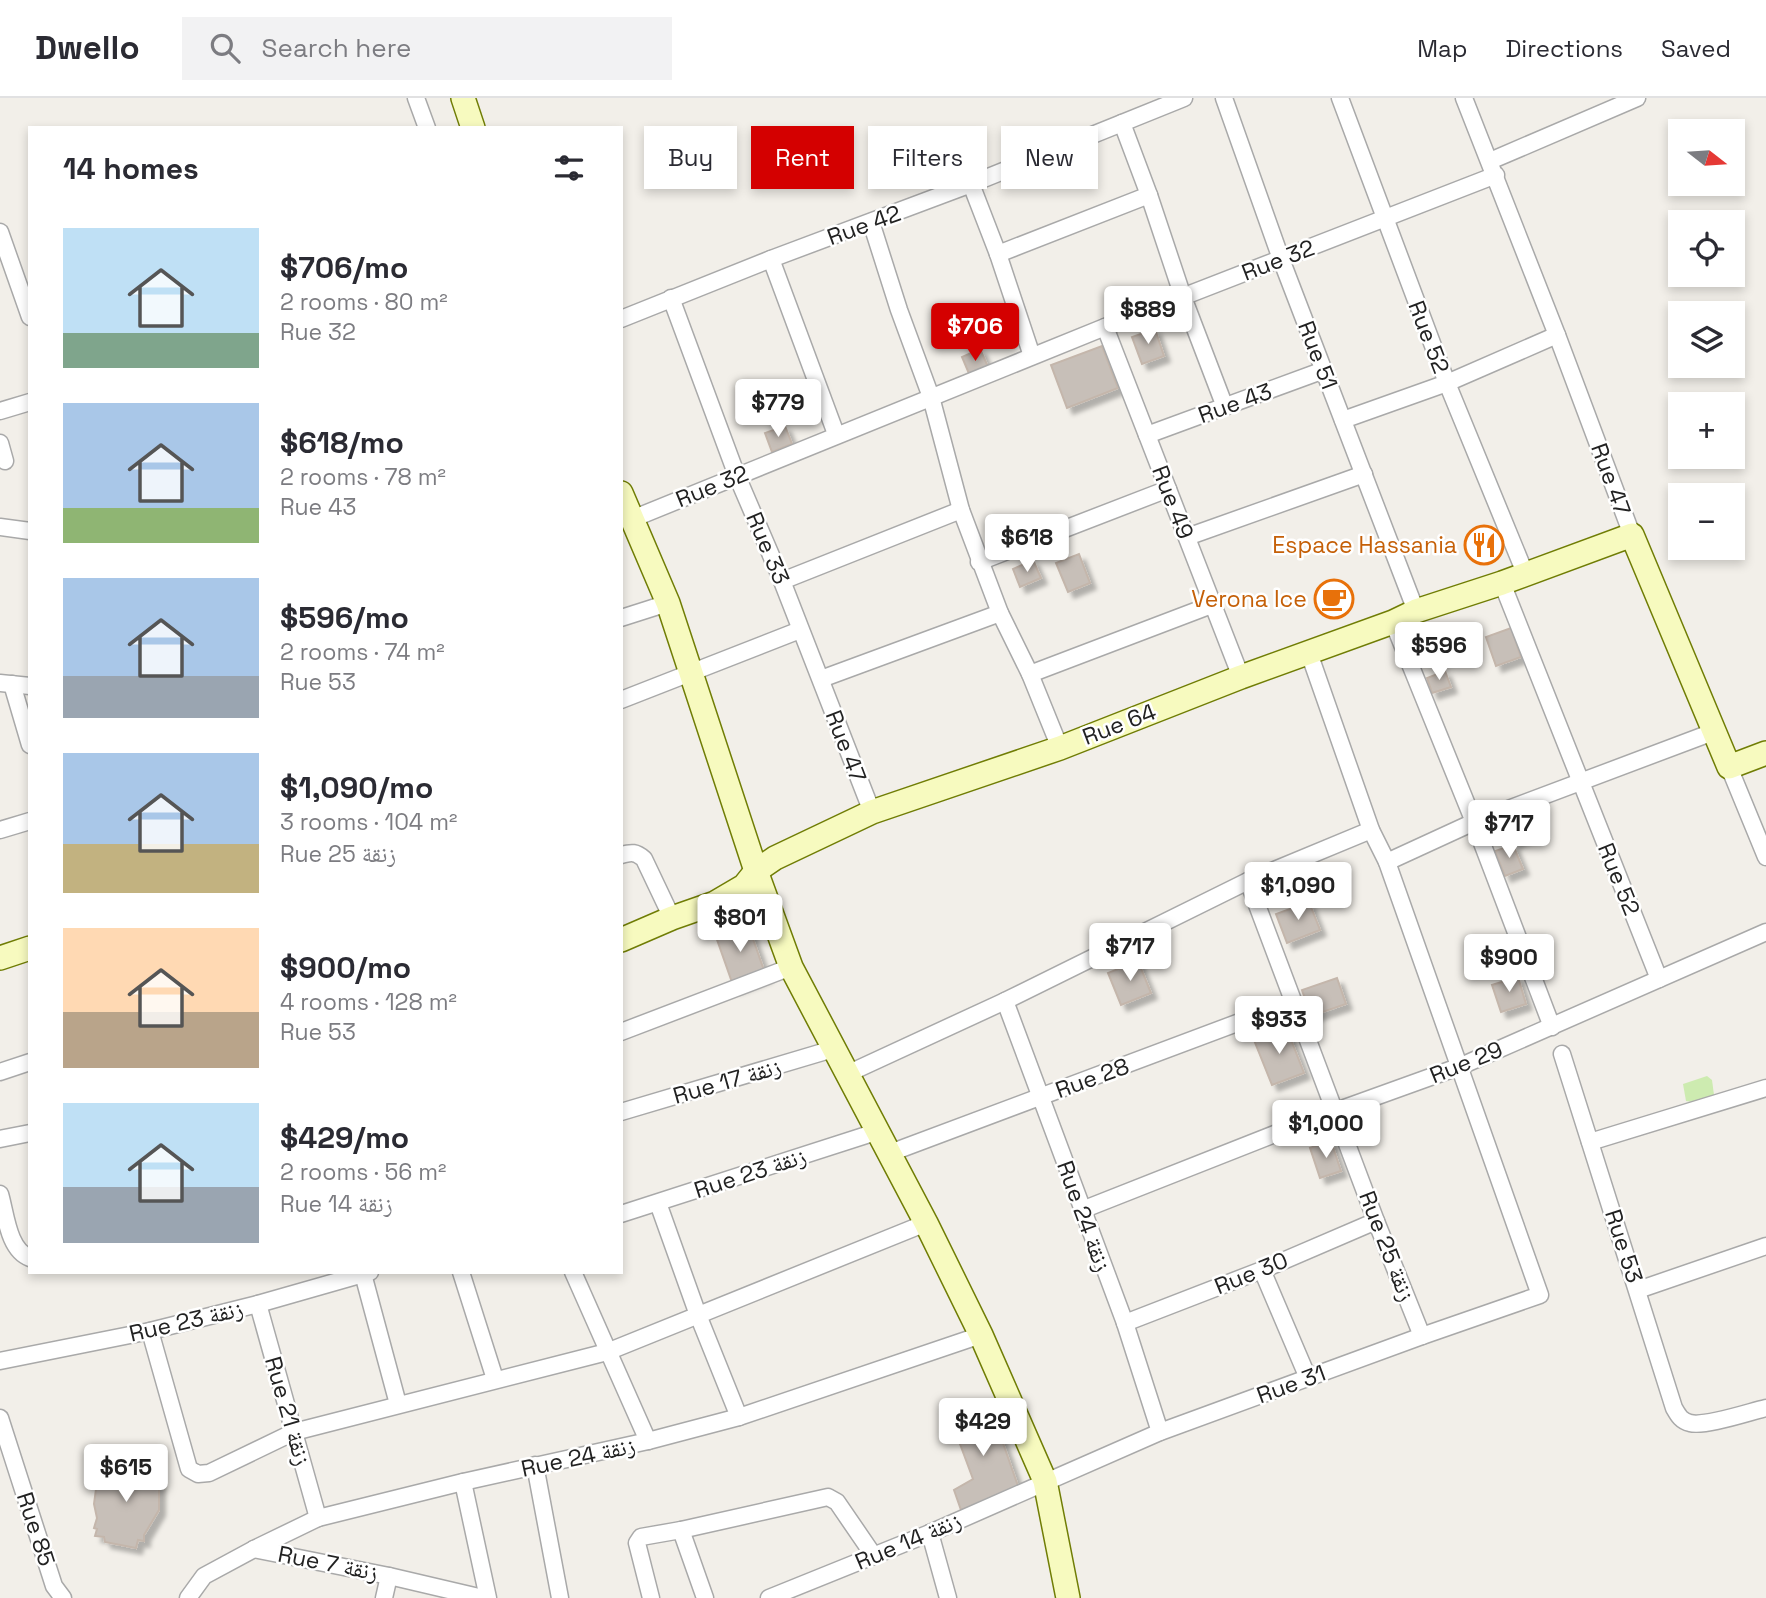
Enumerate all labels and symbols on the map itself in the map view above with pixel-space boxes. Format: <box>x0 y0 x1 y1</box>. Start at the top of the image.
north arrow <box>1668 119 1745 196</box>
street label: Rue 42 <box>823 198 905 252</box>
street label: Rue 32 <box>1237 232 1319 288</box>
pin: $889 <box>1107 286 1189 346</box>
street label: Rue 52 <box>1401 296 1457 378</box>
pin: $706 <box>934 303 1016 363</box>
street label: Rue 51 <box>1291 316 1345 394</box>
street label: Rue 43 <box>1194 376 1276 430</box>
pin: $779 <box>737 380 819 439</box>
street label: Rue 47 <box>1584 439 1638 519</box>
street label: Rue 32 <box>671 458 753 514</box>
street label: Rue 49 <box>1145 461 1201 543</box>
street label: Rue 33 <box>739 507 797 589</box>
pin: $618 <box>986 514 1068 574</box>
restaurant icon: Espace Hassania <box>1463 524 1505 566</box>
place label: Espace Hassania <box>1272 530 1457 560</box>
cafe icon: Verona Ice <box>1313 578 1355 620</box>
place label: Verona Ice <box>1191 584 1307 614</box>
pin: $596 <box>1398 622 1480 682</box>
street label: Rue 64 <box>1078 696 1160 752</box>
street label: Rue 47 <box>819 706 873 786</box>
pin: $717 <box>1468 800 1550 860</box>
street label: Rue 52 <box>1591 838 1647 920</box>
pin: $1,090 <box>1241 862 1355 922</box>
pin: $801 <box>699 894 781 954</box>
pin: $717 <box>1089 924 1171 983</box>
pin: $900 <box>1468 934 1550 994</box>
pin: $933 <box>1238 996 1320 1056</box>
street label: Rue 29 <box>1425 1034 1507 1090</box>
street label: Rue 17 زنقة <box>669 1051 785 1111</box>
street label: Rue 28 <box>1051 1051 1133 1105</box>
pin: $1,000 <box>1269 1100 1383 1160</box>
street label: Rue 23 زنقة <box>690 1141 810 1205</box>
street label: Rue 24 زنقة <box>1050 1156 1118 1276</box>
street label: Rue 25 زنقة <box>1352 1186 1422 1306</box>
street label: Rue 53 <box>1598 1205 1650 1287</box>
street label: Rue 30 <box>1210 1245 1292 1301</box>
street label: Rue 23 زنقة <box>126 1293 246 1349</box>
street label: Rue 21 زنقة <box>258 1353 318 1469</box>
street label: Rue 31 <box>1252 1358 1330 1410</box>
pin: $429 <box>942 1398 1024 1458</box>
street label: Rue 24 زنقة <box>518 1430 638 1484</box>
pin: $615 <box>85 1444 167 1504</box>
street label: Rue 85 <box>10 1488 62 1570</box>
street label: Rue 14 زنقة <box>850 1505 966 1577</box>
street label: Rue 7 زنقة <box>275 1539 381 1587</box>

